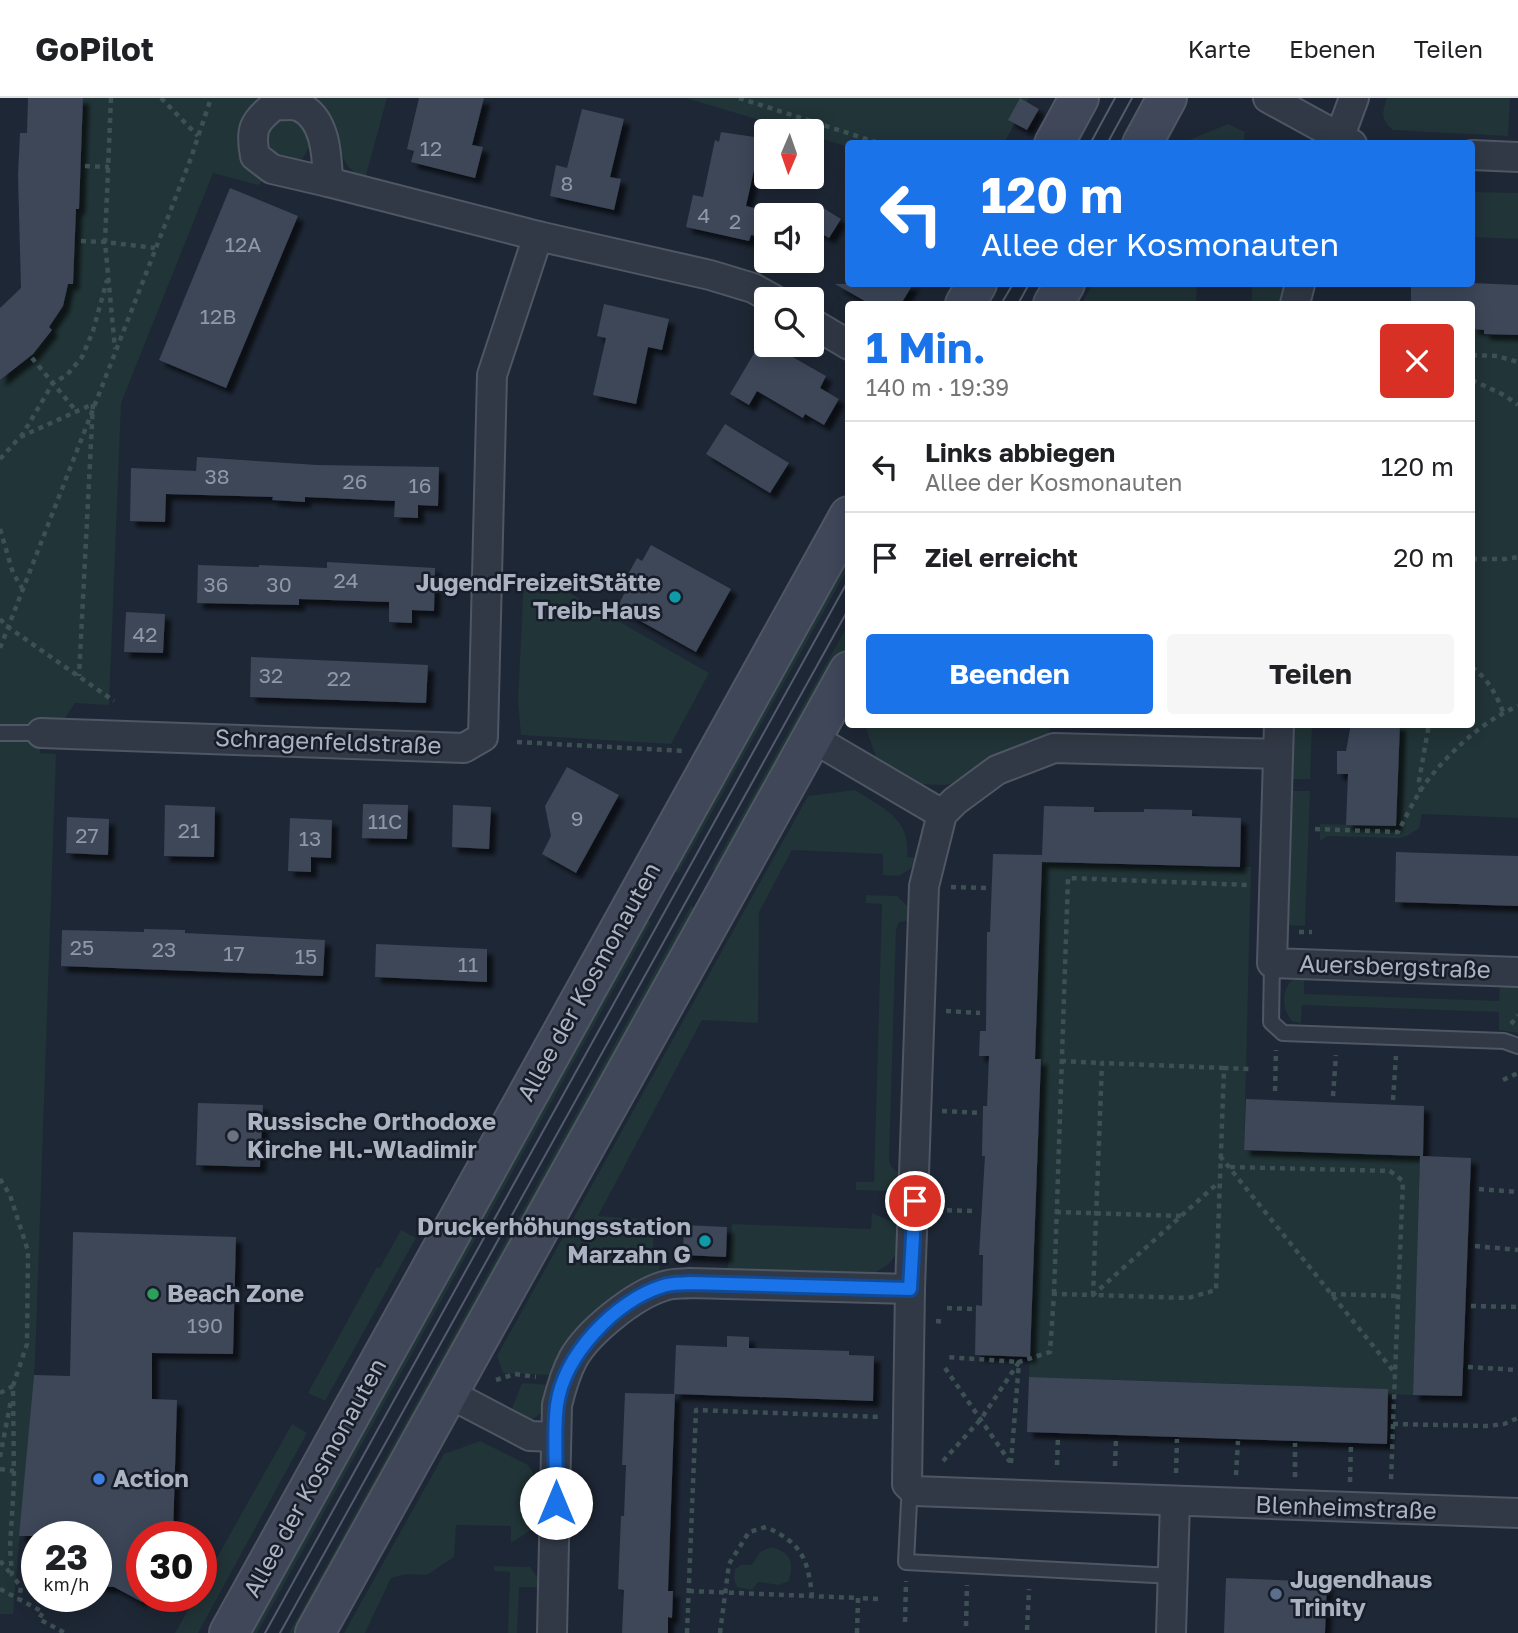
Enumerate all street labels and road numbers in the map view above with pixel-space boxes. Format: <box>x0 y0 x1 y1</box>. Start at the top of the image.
street label: Schragenfeldstraße <box>214 722 442 759</box>
street label: Allee der Kosmonauten <box>510 857 665 1106</box>
street label: Auersbergstraße <box>1299 948 1491 983</box>
street label: Allee der Kosmonauten <box>236 1353 391 1602</box>
street label: Blenheimstraße <box>1255 1489 1437 1524</box>

